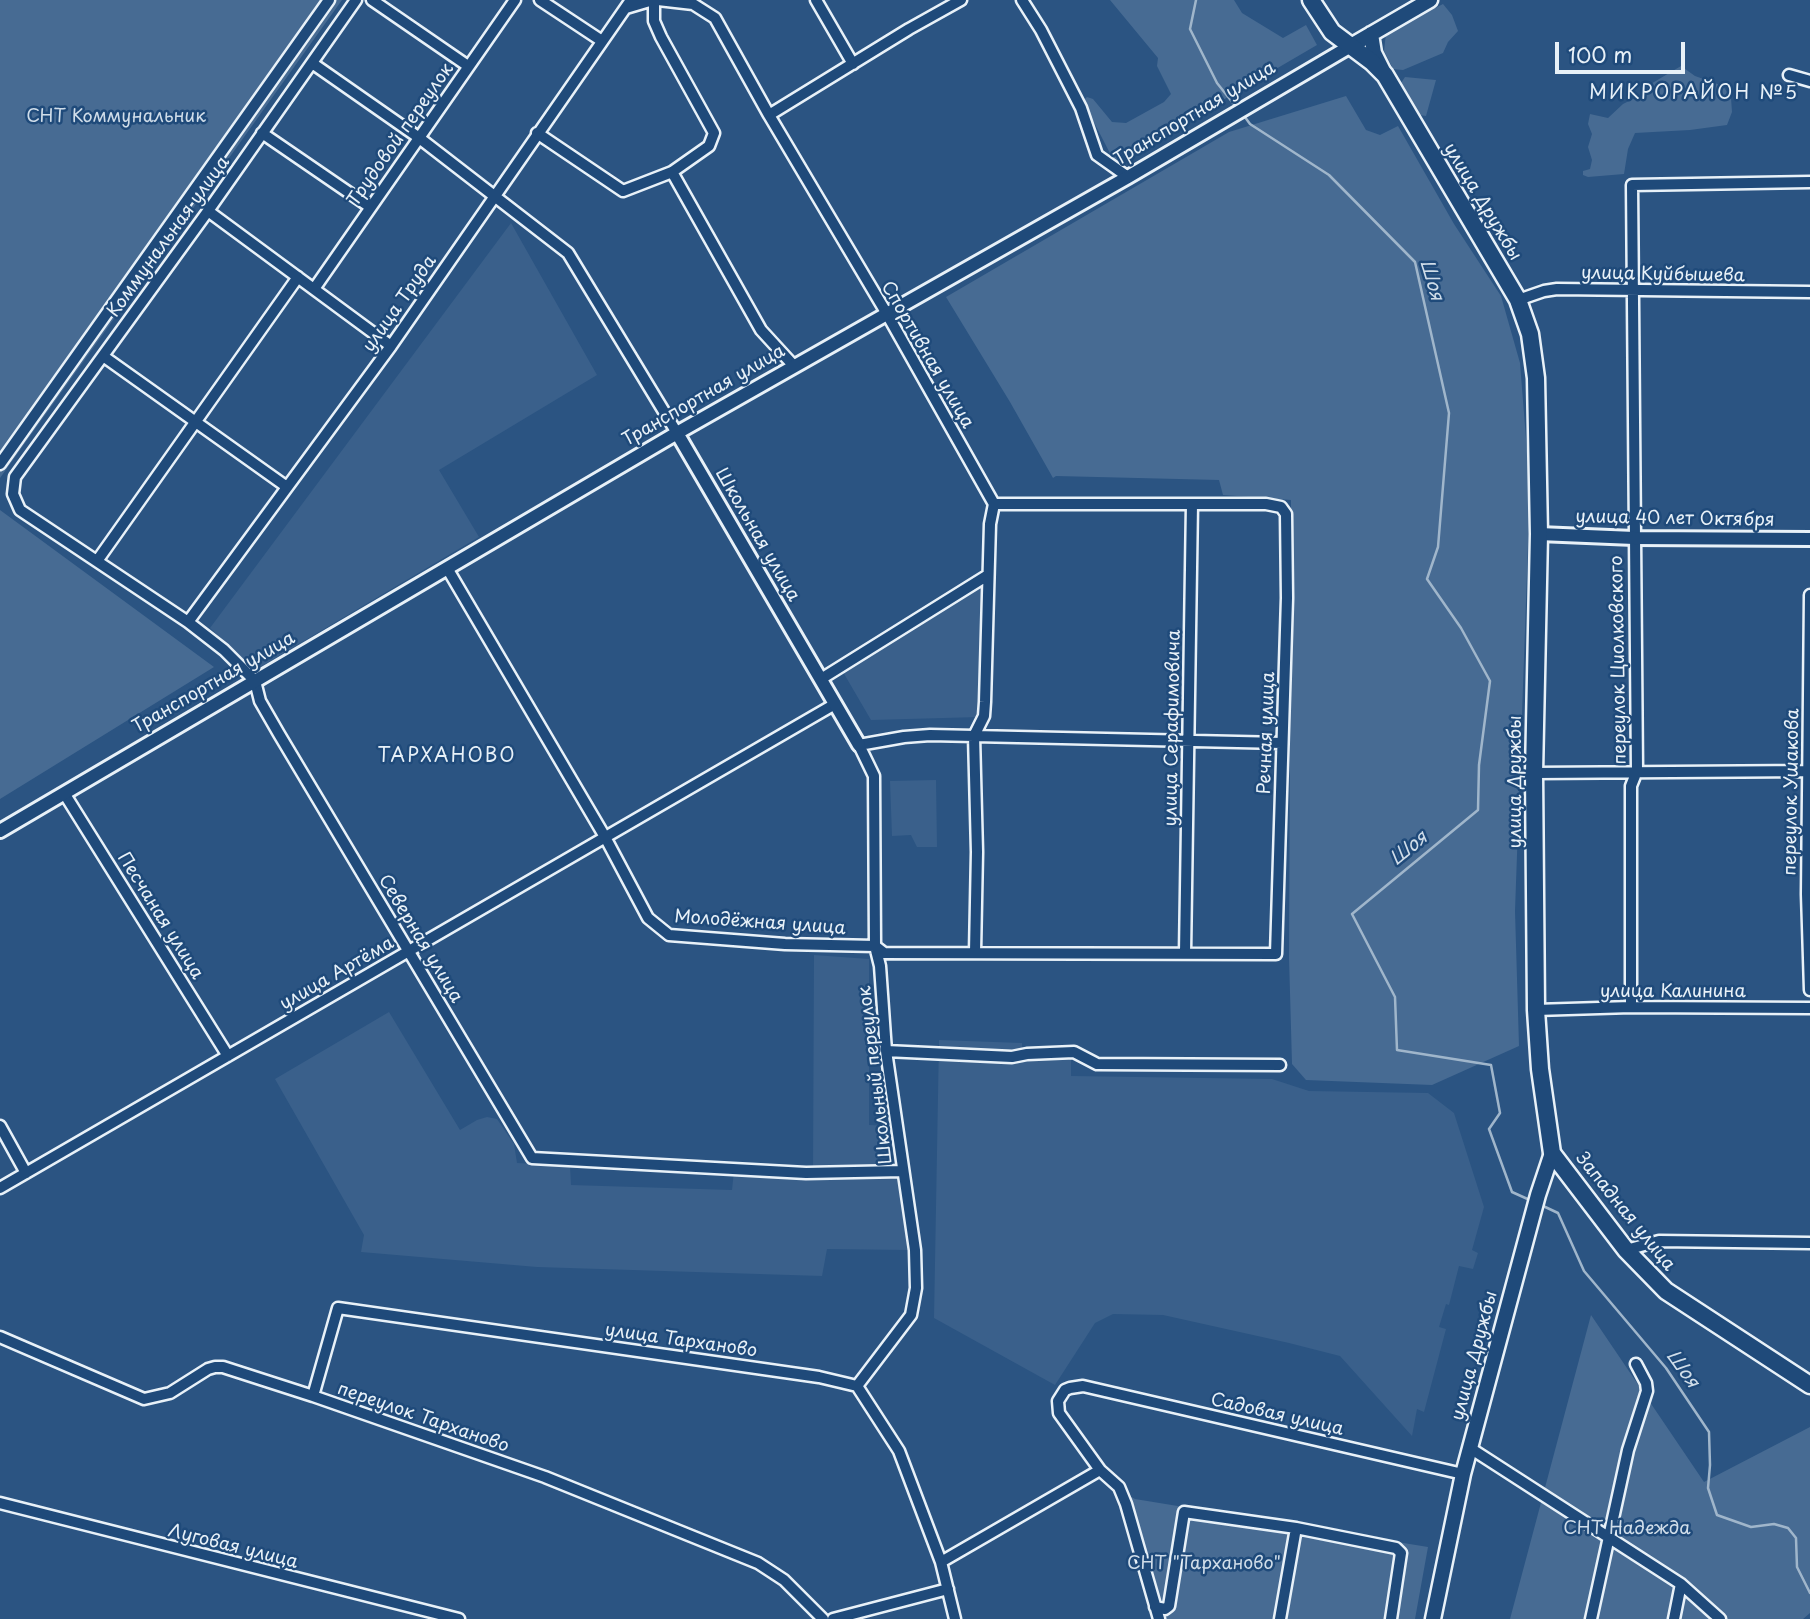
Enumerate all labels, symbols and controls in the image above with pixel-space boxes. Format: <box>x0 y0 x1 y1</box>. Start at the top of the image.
scale bar <box>1558 28 1688 72</box>
text: 100 m <box>1568 38 1632 70</box>
street label: Транспортная улица <box>1111 57 1279 171</box>
street label: Трудовой переулок <box>343 59 459 211</box>
district label: МИКРОРАЙОН №5 <box>1590 83 1798 105</box>
park label: СНТ Коммунальник <box>26 106 206 128</box>
street label: улица Дружбы <box>1438 139 1526 265</box>
street label: Коммунальная улица <box>103 152 235 322</box>
street label: улица Труда <box>359 251 441 357</box>
water label: Шоя <box>1414 257 1448 303</box>
street label: улица Куйбышева <box>1581 263 1745 287</box>
street label: Спортивная улица <box>876 278 978 432</box>
street label: Транспортная улица <box>619 341 789 451</box>
street label: Школьная улица <box>710 464 804 606</box>
street label: улица 40 лет Октября <box>1575 506 1775 532</box>
street label: переулок Циолковского <box>1606 555 1632 765</box>
street label: Транспортная улица <box>129 628 299 738</box>
street label: улица Серафимовича <box>1160 629 1186 827</box>
street label: Речная улица <box>1254 671 1280 795</box>
street label: переулок Ушакова <box>1780 708 1804 876</box>
street label: улица Дружбы <box>1505 715 1527 849</box>
district label: ТАРХАНОВО <box>379 746 515 768</box>
water label: Шоя <box>1386 827 1432 871</box>
street label: Песчаная улица <box>112 849 208 983</box>
street label: Северная улица <box>373 871 467 1007</box>
street label: Молодёжная улица <box>674 906 846 940</box>
street label: улица Артёма <box>276 933 398 1015</box>
street label: улица Калинина <box>1600 981 1746 1003</box>
street label: Школьный переулок <box>854 985 898 1165</box>
street label: Западная улица <box>1571 1148 1679 1276</box>
street label: улица Дружбы <box>1447 1289 1503 1423</box>
street label: улица Тарханово <box>603 1320 759 1362</box>
water label: Шоя <box>1660 1345 1704 1393</box>
street label: переулок Тарханово <box>334 1378 512 1458</box>
street label: Садовая улица <box>1208 1389 1346 1441</box>
park label: СНТ Надежда <box>1563 1518 1691 1540</box>
street label: Луговая улица <box>166 1520 300 1574</box>
park label: СНТ "Тарханово" <box>1127 1553 1281 1575</box>

